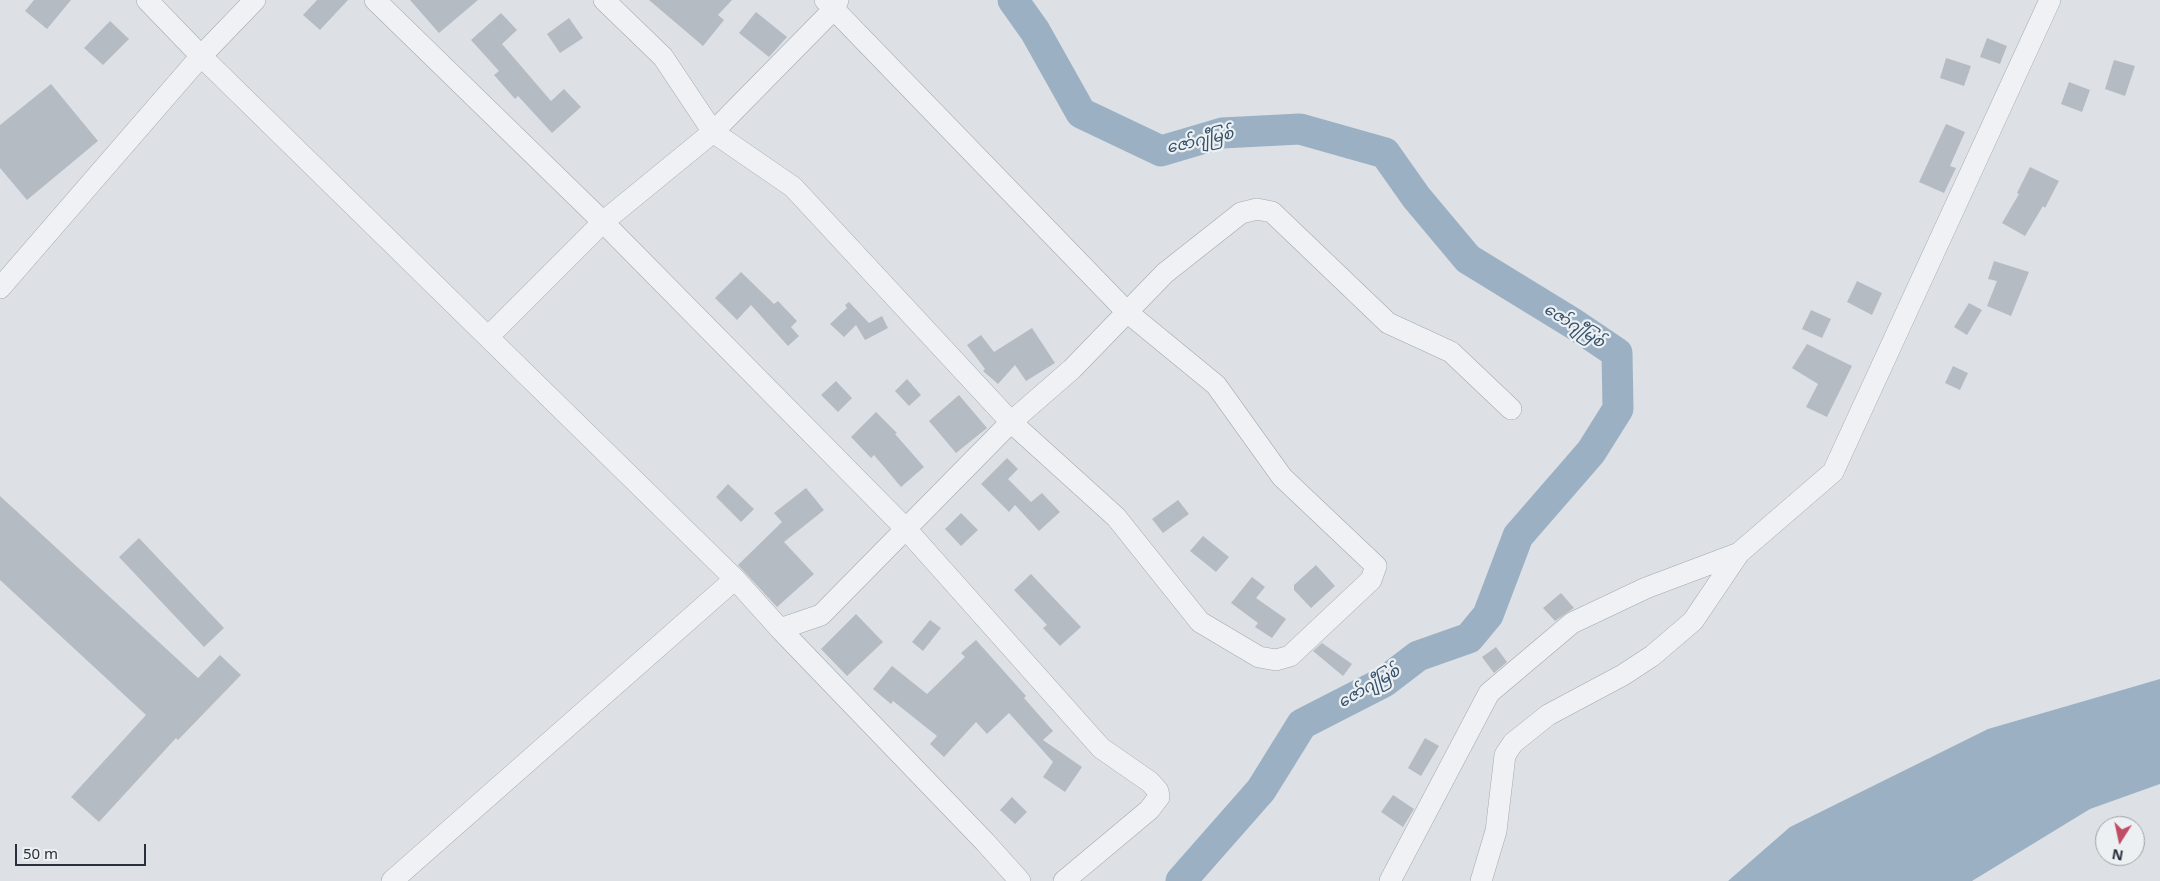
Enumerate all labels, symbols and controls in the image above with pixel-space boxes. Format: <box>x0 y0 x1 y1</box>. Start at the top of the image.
water label: ဇော်ဂျီမြစ် <box>1165 124 1235 158</box>
water label: ဇော်ဂျီမြစ် <box>1540 300 1608 352</box>
water label: ဇော်ဂျီမြစ် <box>1335 662 1403 712</box>
north arrow <box>2095 816 2145 866</box>
scale bar <box>18 834 149 866</box>
text: 50 m <box>23 843 58 863</box>
text: N <box>2110 845 2125 866</box>

